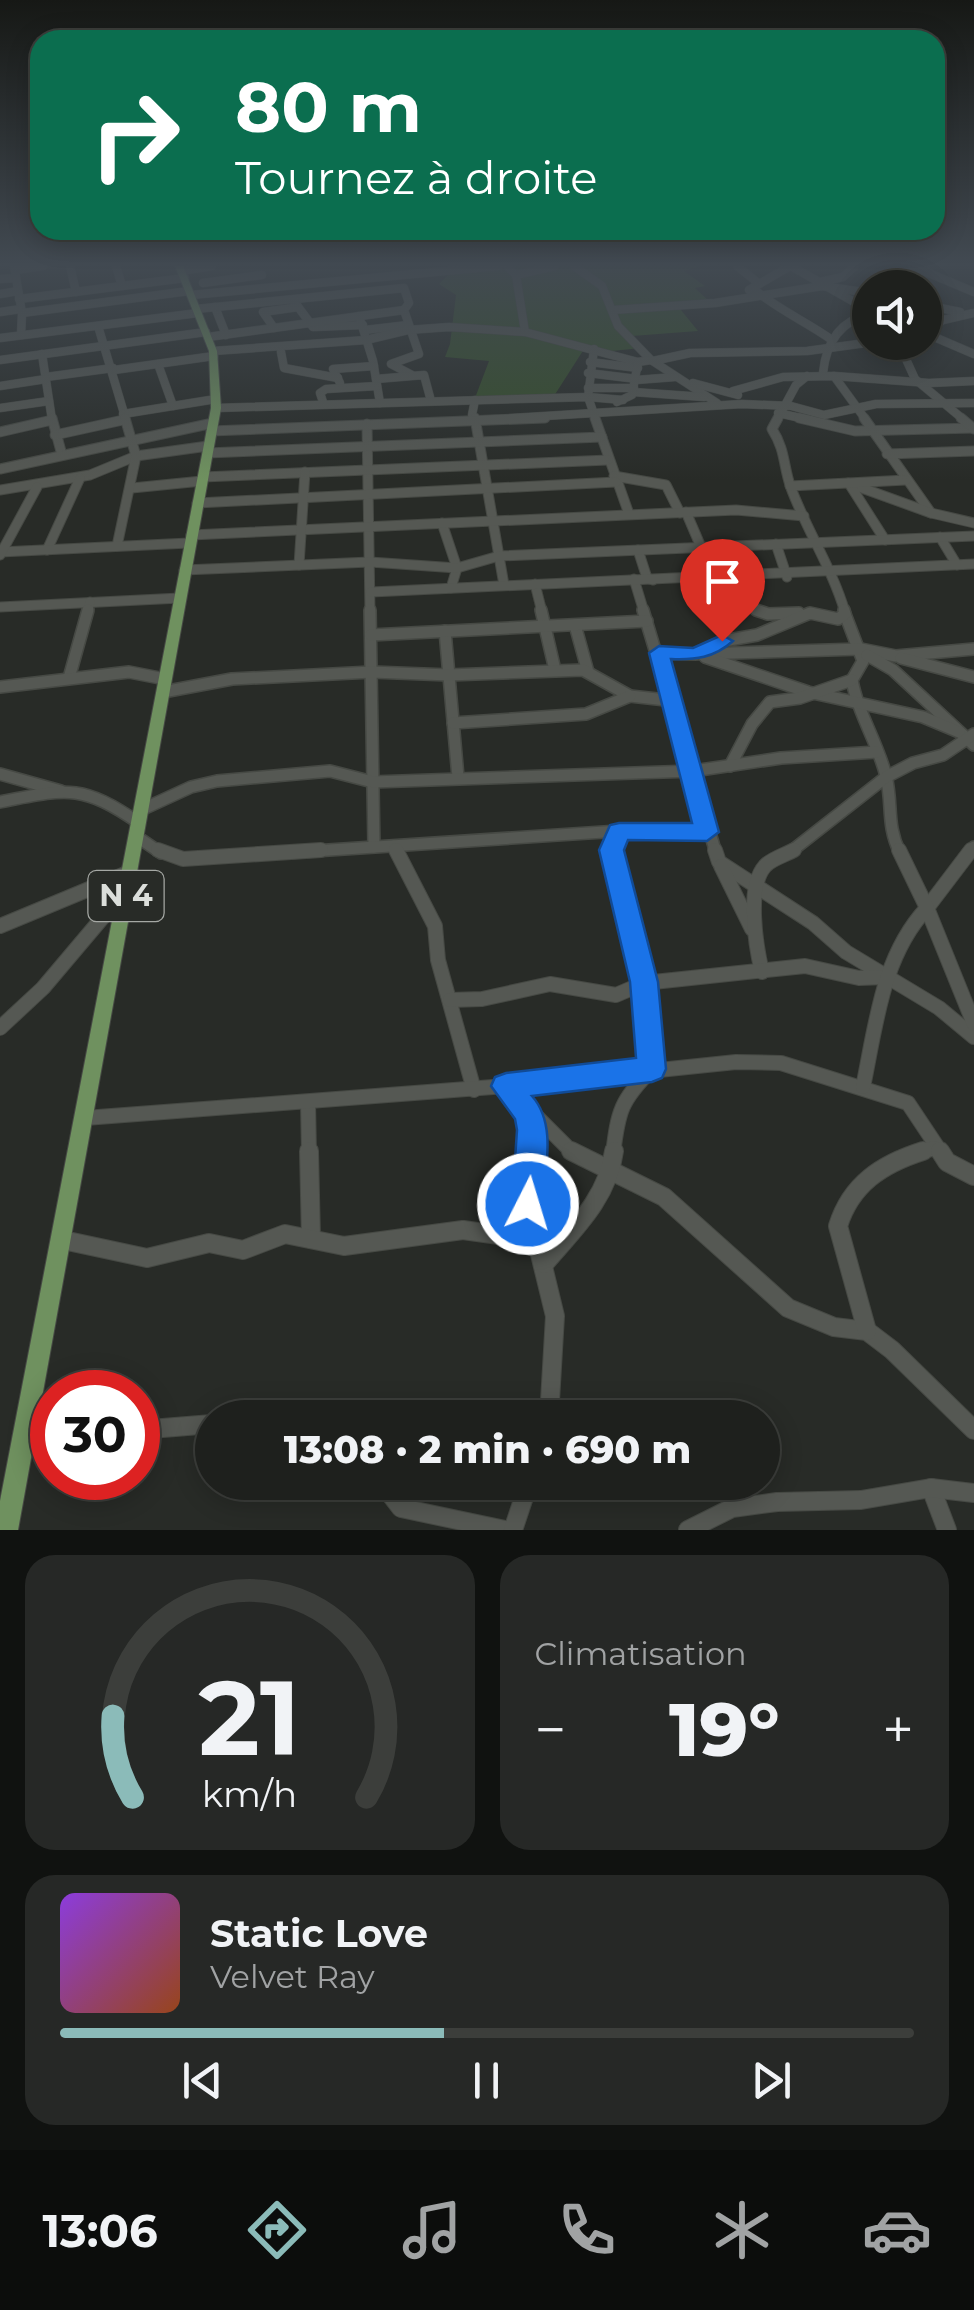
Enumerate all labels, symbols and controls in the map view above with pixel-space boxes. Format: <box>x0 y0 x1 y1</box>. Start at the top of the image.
text: 80 m <box>235 64 422 150</box>
icon: right <box>70 70 200 200</box>
text: Tournez à droite <box>235 150 598 205</box>
map controls <box>852 270 942 360</box>
button: sound <box>852 270 942 360</box>
pin <box>680 539 765 642</box>
icon: arrive <box>695 554 750 609</box>
road number: N 4 <box>88 871 164 921</box>
position arrow <box>476 1152 580 1256</box>
speed limit sign: 30 <box>30 1370 160 1500</box>
text: 13:08 · 2 min · 690 m <box>284 1426 691 1473</box>
text: Climatisation <box>535 1634 747 1673</box>
text: 21 <box>199 1654 301 1781</box>
text: 19° <box>669 1683 779 1775</box>
text: − <box>535 1696 566 1763</box>
text: + <box>882 1696 914 1763</box>
text: km/h <box>202 1772 297 1816</box>
text: Static Love <box>210 1910 428 1957</box>
text: Velvet Ray <box>210 1957 375 1996</box>
icon: previous <box>175 2053 230 2108</box>
icon: pause <box>459 2053 514 2108</box>
icon: next <box>744 2053 799 2108</box>
icon: directions <box>242 2195 312 2265</box>
icon: music <box>397 2195 467 2265</box>
icon: phone <box>552 2195 622 2265</box>
icon: climate <box>707 2195 777 2265</box>
icon: car <box>862 2195 932 2265</box>
text: 13:06 <box>42 2203 158 2258</box>

